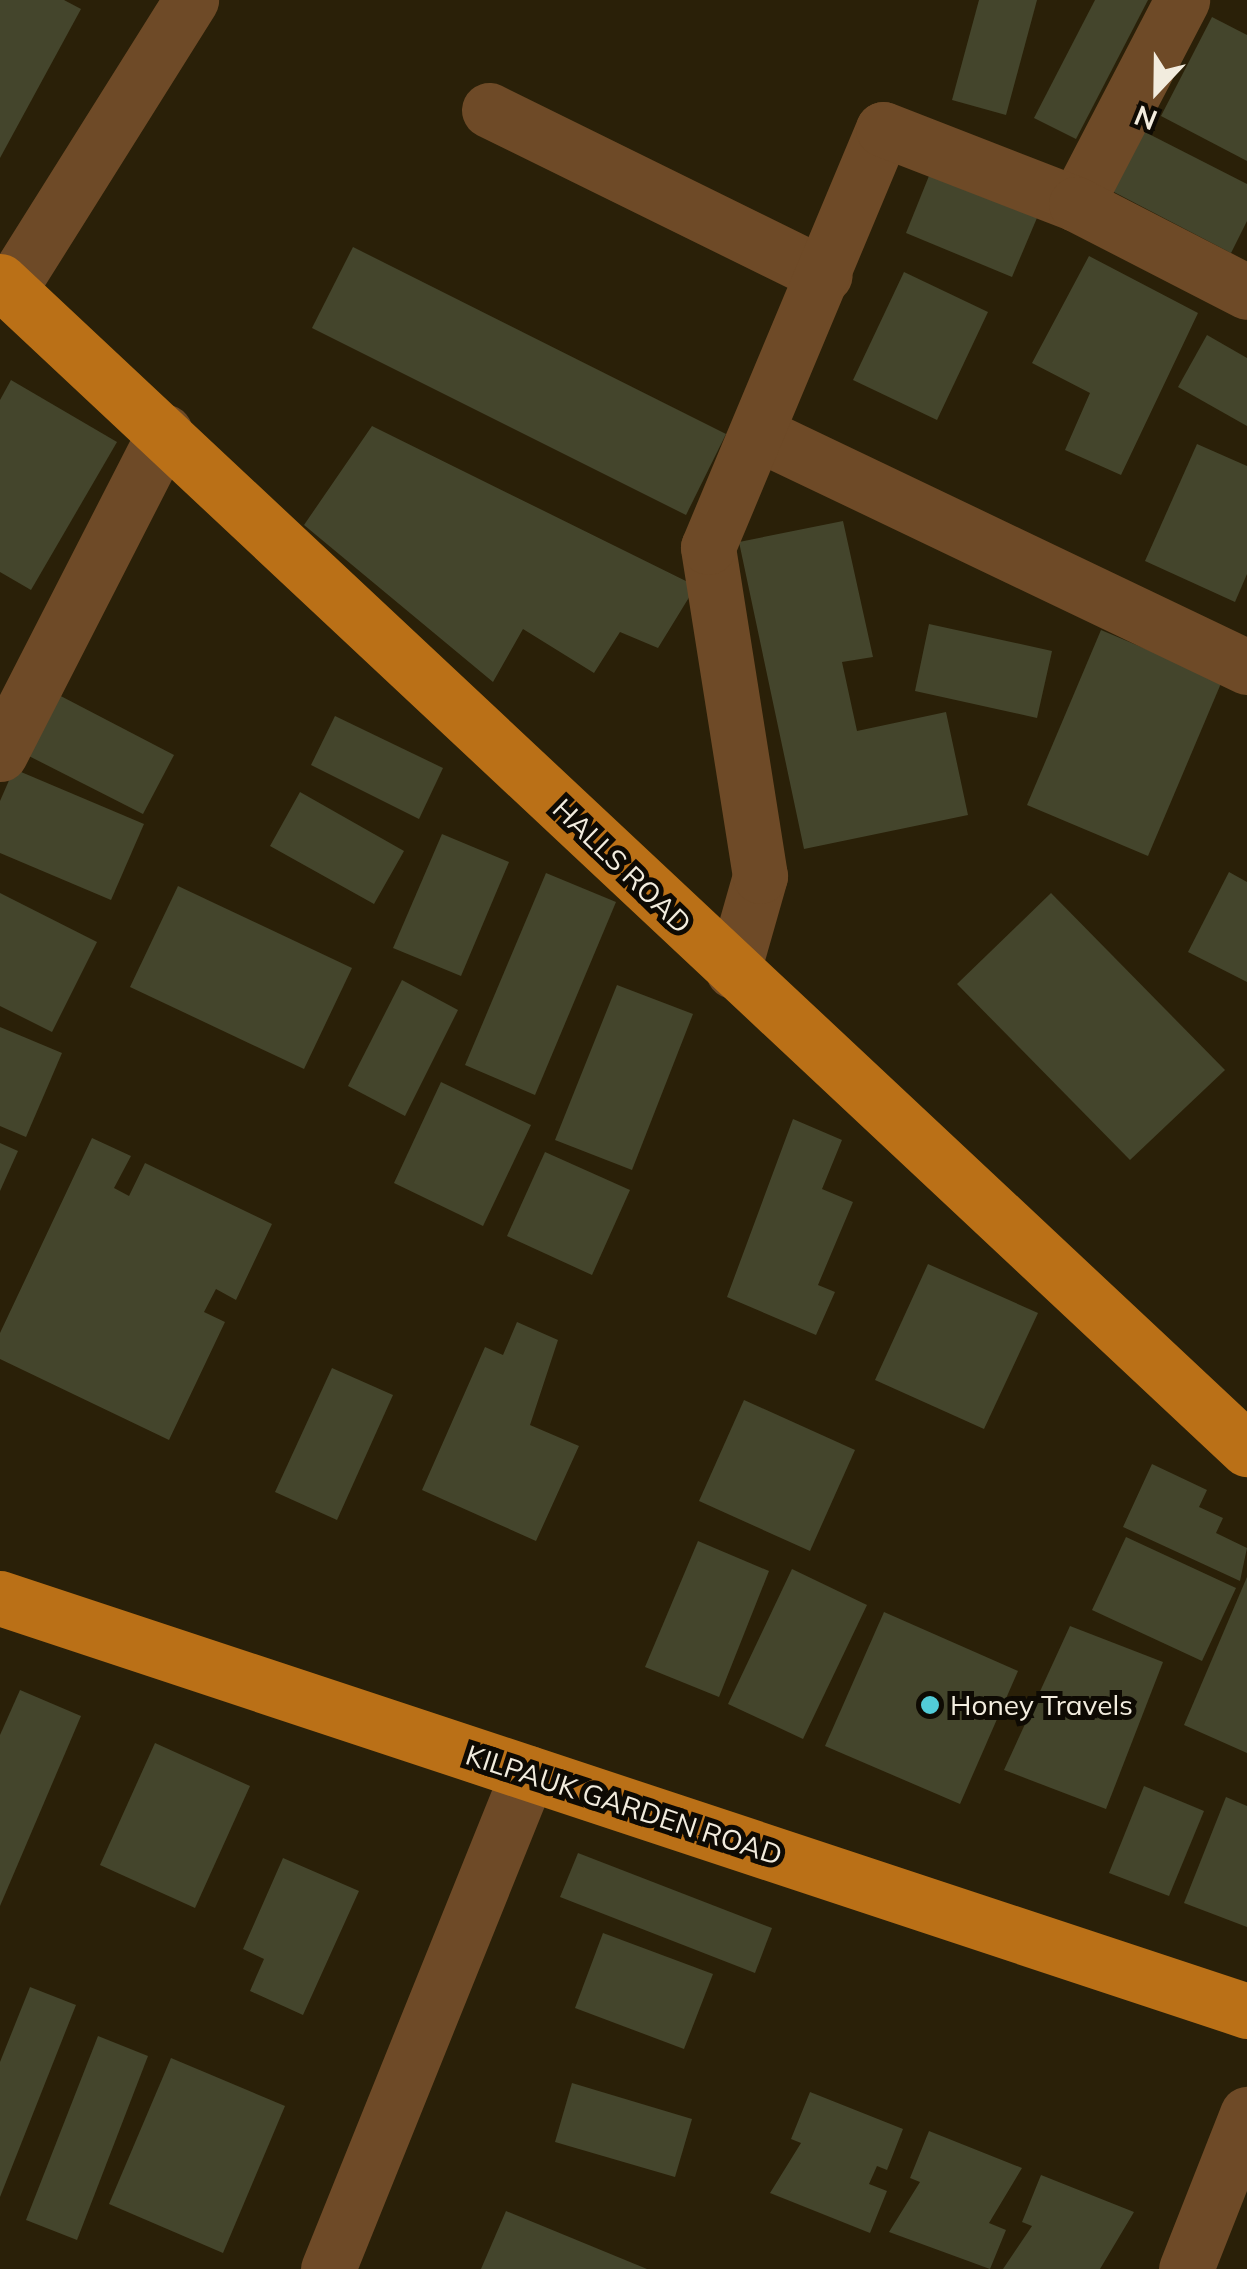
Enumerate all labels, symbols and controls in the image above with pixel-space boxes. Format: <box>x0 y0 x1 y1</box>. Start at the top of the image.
north arrow <box>1107 40 1207 140</box>
text: N <box>1129 98 1162 138</box>
street label: HALLS ROAD <box>546 792 698 940</box>
place label: Honey Travels <box>950 1688 1133 1722</box>
marker: Honey Travels <box>919 1694 941 1716</box>
street label: KILPAUK GARDEN ROAD <box>462 1738 786 1872</box>

